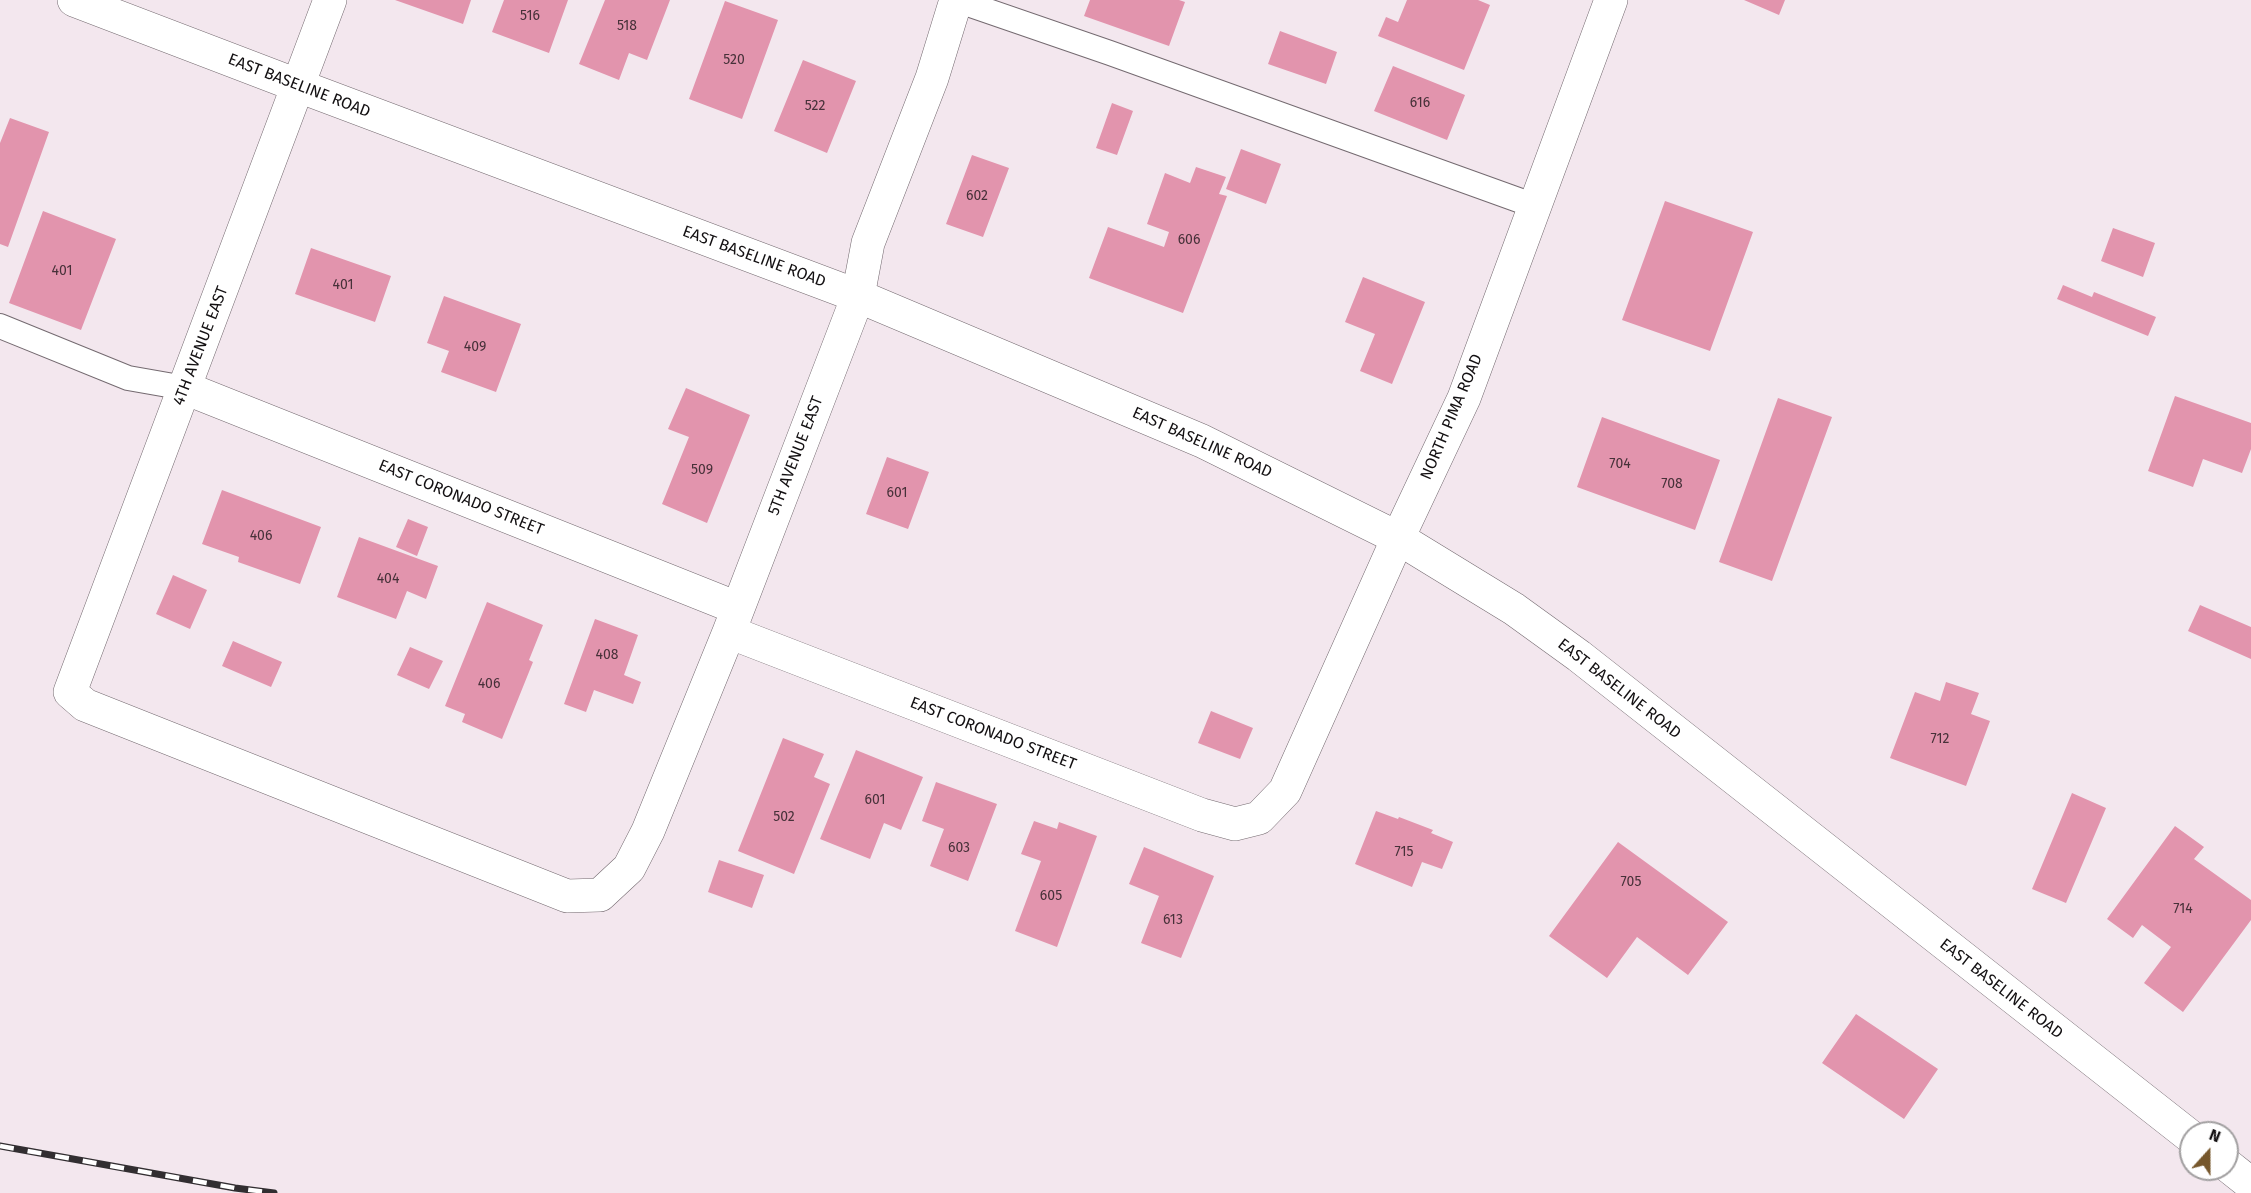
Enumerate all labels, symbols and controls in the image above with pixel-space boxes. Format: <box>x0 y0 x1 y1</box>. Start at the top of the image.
house number: 516 <box>520 8 540 24</box>
house number: 518 <box>617 18 637 34</box>
street label: EAST BASELINE ROAD <box>225 50 373 122</box>
house number: 520 <box>723 52 745 68</box>
house number: 616 <box>1410 95 1430 111</box>
house number: 522 <box>805 98 825 114</box>
house number: 602 <box>966 188 988 204</box>
street label: EAST BASELINE ROAD <box>680 222 828 292</box>
house number: 606 <box>1178 232 1200 248</box>
house number: 401 <box>52 263 72 279</box>
house number: 401 <box>333 277 353 293</box>
street label: 4TH AVENUE EAST <box>169 284 233 408</box>
house number: 409 <box>464 339 486 355</box>
street label: NORTH PIMA ROAD <box>1417 351 1487 483</box>
street label: 5TH AVENUE EAST <box>764 394 828 518</box>
street label: EAST BASELINE ROAD <box>1129 404 1275 482</box>
street label: EAST CORONADO STREET <box>376 456 546 540</box>
house number: 704 <box>1609 456 1631 472</box>
house number: 509 <box>691 462 713 478</box>
house number: 708 <box>1661 476 1683 492</box>
house number: 601 <box>887 485 907 501</box>
house number: 406 <box>250 528 272 544</box>
house number: 404 <box>377 571 399 587</box>
street label: EAST BASELINE ROAD <box>1554 635 1684 743</box>
house number: 408 <box>596 647 618 663</box>
house number: 406 <box>478 676 500 692</box>
street label: EAST CORONADO STREET <box>907 693 1079 775</box>
house number: 712 <box>1931 731 1949 747</box>
house number: 601 <box>865 792 885 808</box>
house number: 502 <box>773 809 795 825</box>
house number: 603 <box>948 840 970 856</box>
house number: 715 <box>1394 844 1414 860</box>
house number: 705 <box>1621 874 1641 890</box>
house number: 605 <box>1040 888 1062 904</box>
house number: 714 <box>2173 901 2193 917</box>
house number: 613 <box>1163 912 1183 928</box>
street label: EAST BASELINE ROAD <box>1936 935 2066 1043</box>
north arrow <box>2179 1121 2239 1181</box>
text: N <box>2207 1125 2223 1146</box>

